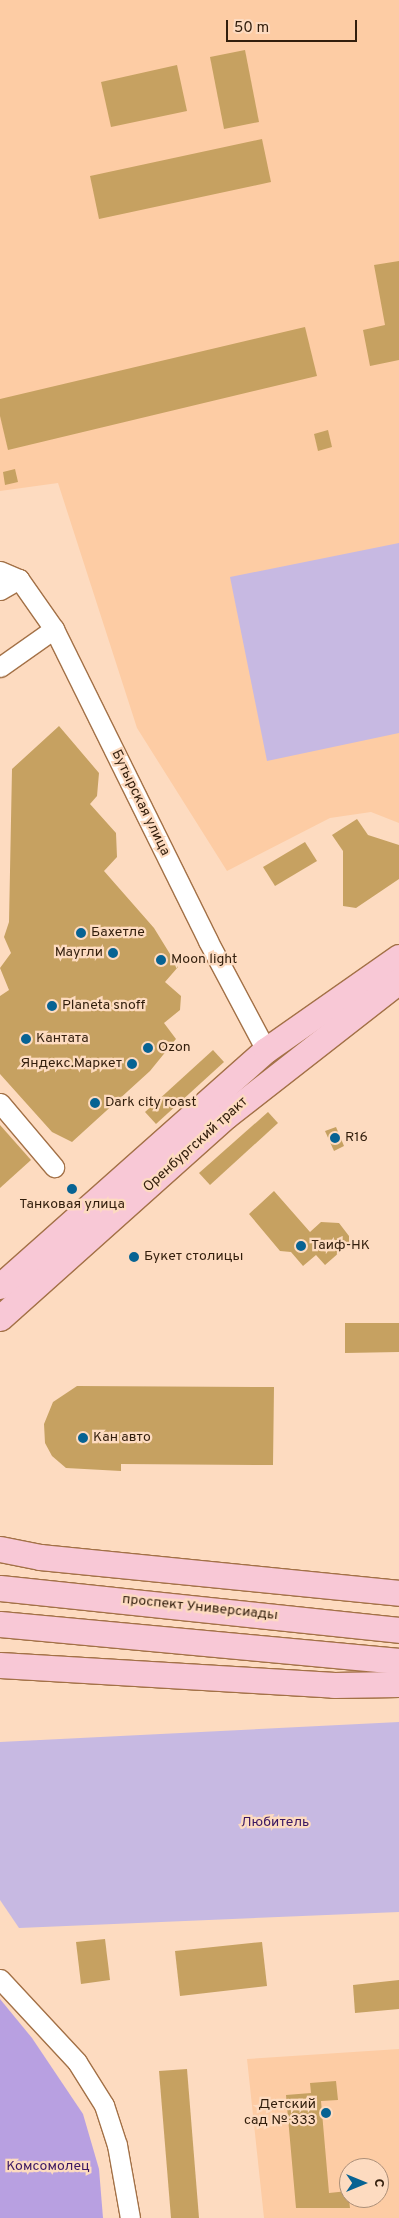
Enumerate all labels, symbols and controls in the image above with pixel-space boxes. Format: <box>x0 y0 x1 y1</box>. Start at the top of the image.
scale bar <box>229 10 360 42</box>
text: 50 m <box>234 19 269 38</box>
street label: Бутырская улица <box>107 747 173 859</box>
place label: Бахетле <box>91 925 145 941</box>
marker: Бахетле <box>75 927 87 939</box>
place label: Маугли <box>55 945 103 961</box>
marker: Маугли <box>107 947 119 959</box>
place label: Moon light <box>171 952 237 968</box>
marker: Moon light <box>155 954 167 966</box>
place label: Planeta snoff <box>62 998 145 1014</box>
marker: Planeta snoff <box>46 1000 58 1012</box>
place label: Кантата <box>36 1031 89 1047</box>
marker: Кантата <box>20 1033 32 1045</box>
place label: Ozon <box>158 1040 191 1056</box>
marker: Ozon <box>142 1042 154 1054</box>
place label: Яндекс.Маркет <box>20 1056 122 1072</box>
marker: Яндекс.Маркет <box>126 1058 138 1070</box>
street label: Оренбургский тракт <box>140 1094 252 1196</box>
place label: Dark city roast <box>105 1095 196 1111</box>
marker: Dark city roast <box>89 1097 101 1109</box>
place label: R16 <box>345 1130 368 1146</box>
marker: R16 <box>329 1132 341 1144</box>
marker: Танковая улица <box>66 1183 78 1195</box>
place label: Танковая улица <box>19 1197 125 1213</box>
place label: Таиф-НК <box>311 1238 370 1254</box>
marker: Таиф-НК <box>295 1240 307 1252</box>
place label: Букет столицы <box>144 1249 243 1265</box>
marker: Букет столицы <box>128 1251 140 1263</box>
place label: Кан авто <box>93 1430 151 1446</box>
marker: Кан авто <box>77 1432 89 1444</box>
street label: проспект Универсиады <box>121 1591 279 1625</box>
park label: Любитель <box>241 1815 309 1831</box>
place label: Детский сад № 333 <box>244 2097 316 2130</box>
marker: Детский сад № 333 <box>320 2107 332 2119</box>
north arrow <box>339 2158 389 2208</box>
park label: Комсомолец <box>6 2159 90 2175</box>
text: С <box>370 2179 387 2187</box>

